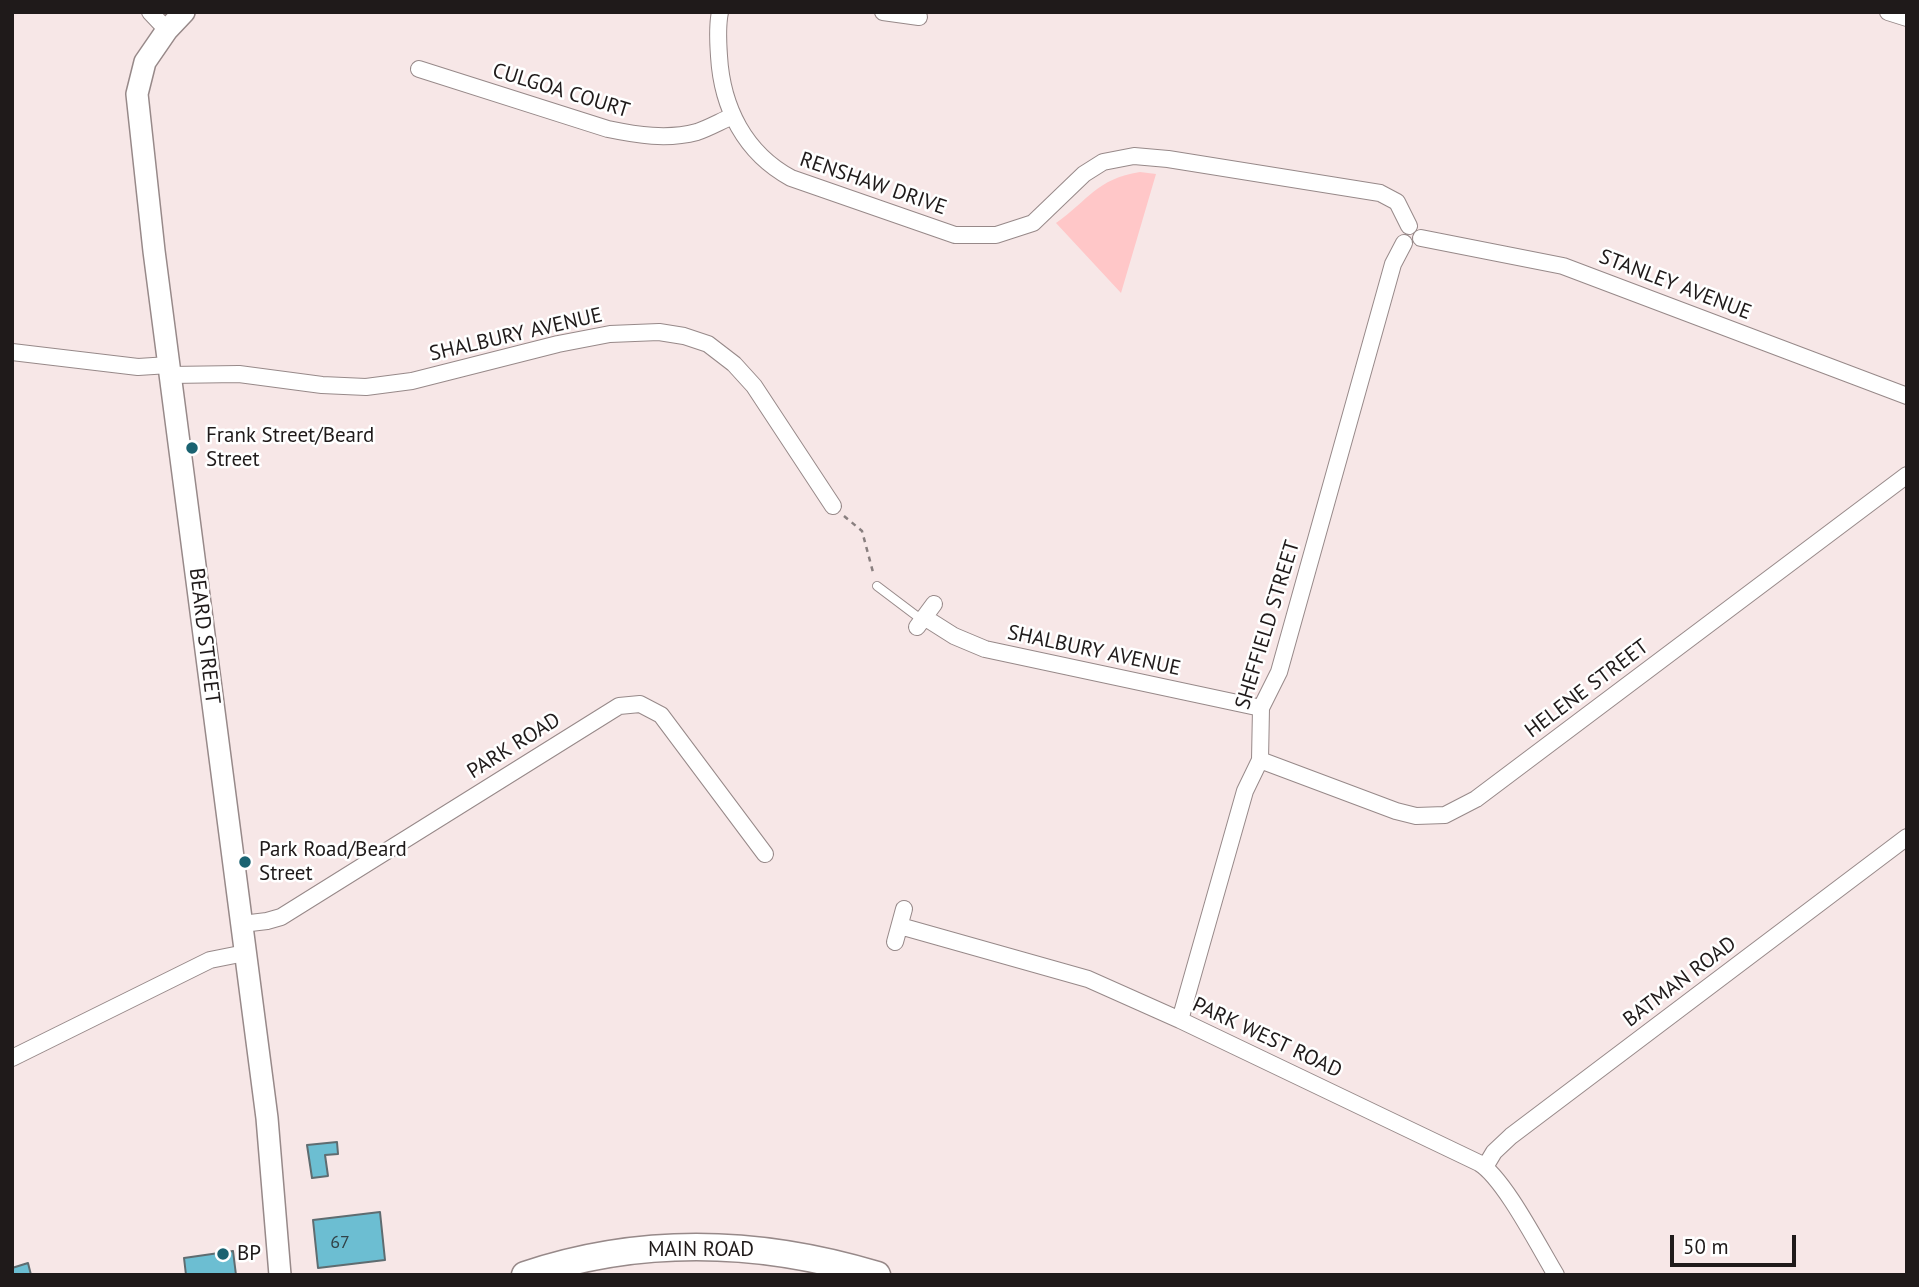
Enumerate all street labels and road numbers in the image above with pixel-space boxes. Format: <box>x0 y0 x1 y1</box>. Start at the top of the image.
street label: CULGOA COURT <box>489 58 633 124</box>
street label: RENSHAW DRIVE <box>796 147 950 221</box>
street label: STANLEY AVENUE <box>1595 244 1755 326</box>
street label: SHALBURY AVENUE <box>427 303 605 367</box>
street label: SHEFFIELD STREET <box>1230 538 1306 712</box>
street label: BEARD STREET <box>183 566 225 706</box>
street label: SHALBURY AVENUE <box>1005 620 1183 682</box>
street label: HELENE STREET <box>1520 634 1654 744</box>
street label: PARK ROAD <box>463 707 565 785</box>
street label: BATMAN ROAD <box>1619 931 1741 1033</box>
street label: PARK WEST ROAD <box>1188 992 1346 1084</box>
street label: MAIN ROAD <box>648 1237 754 1263</box>

